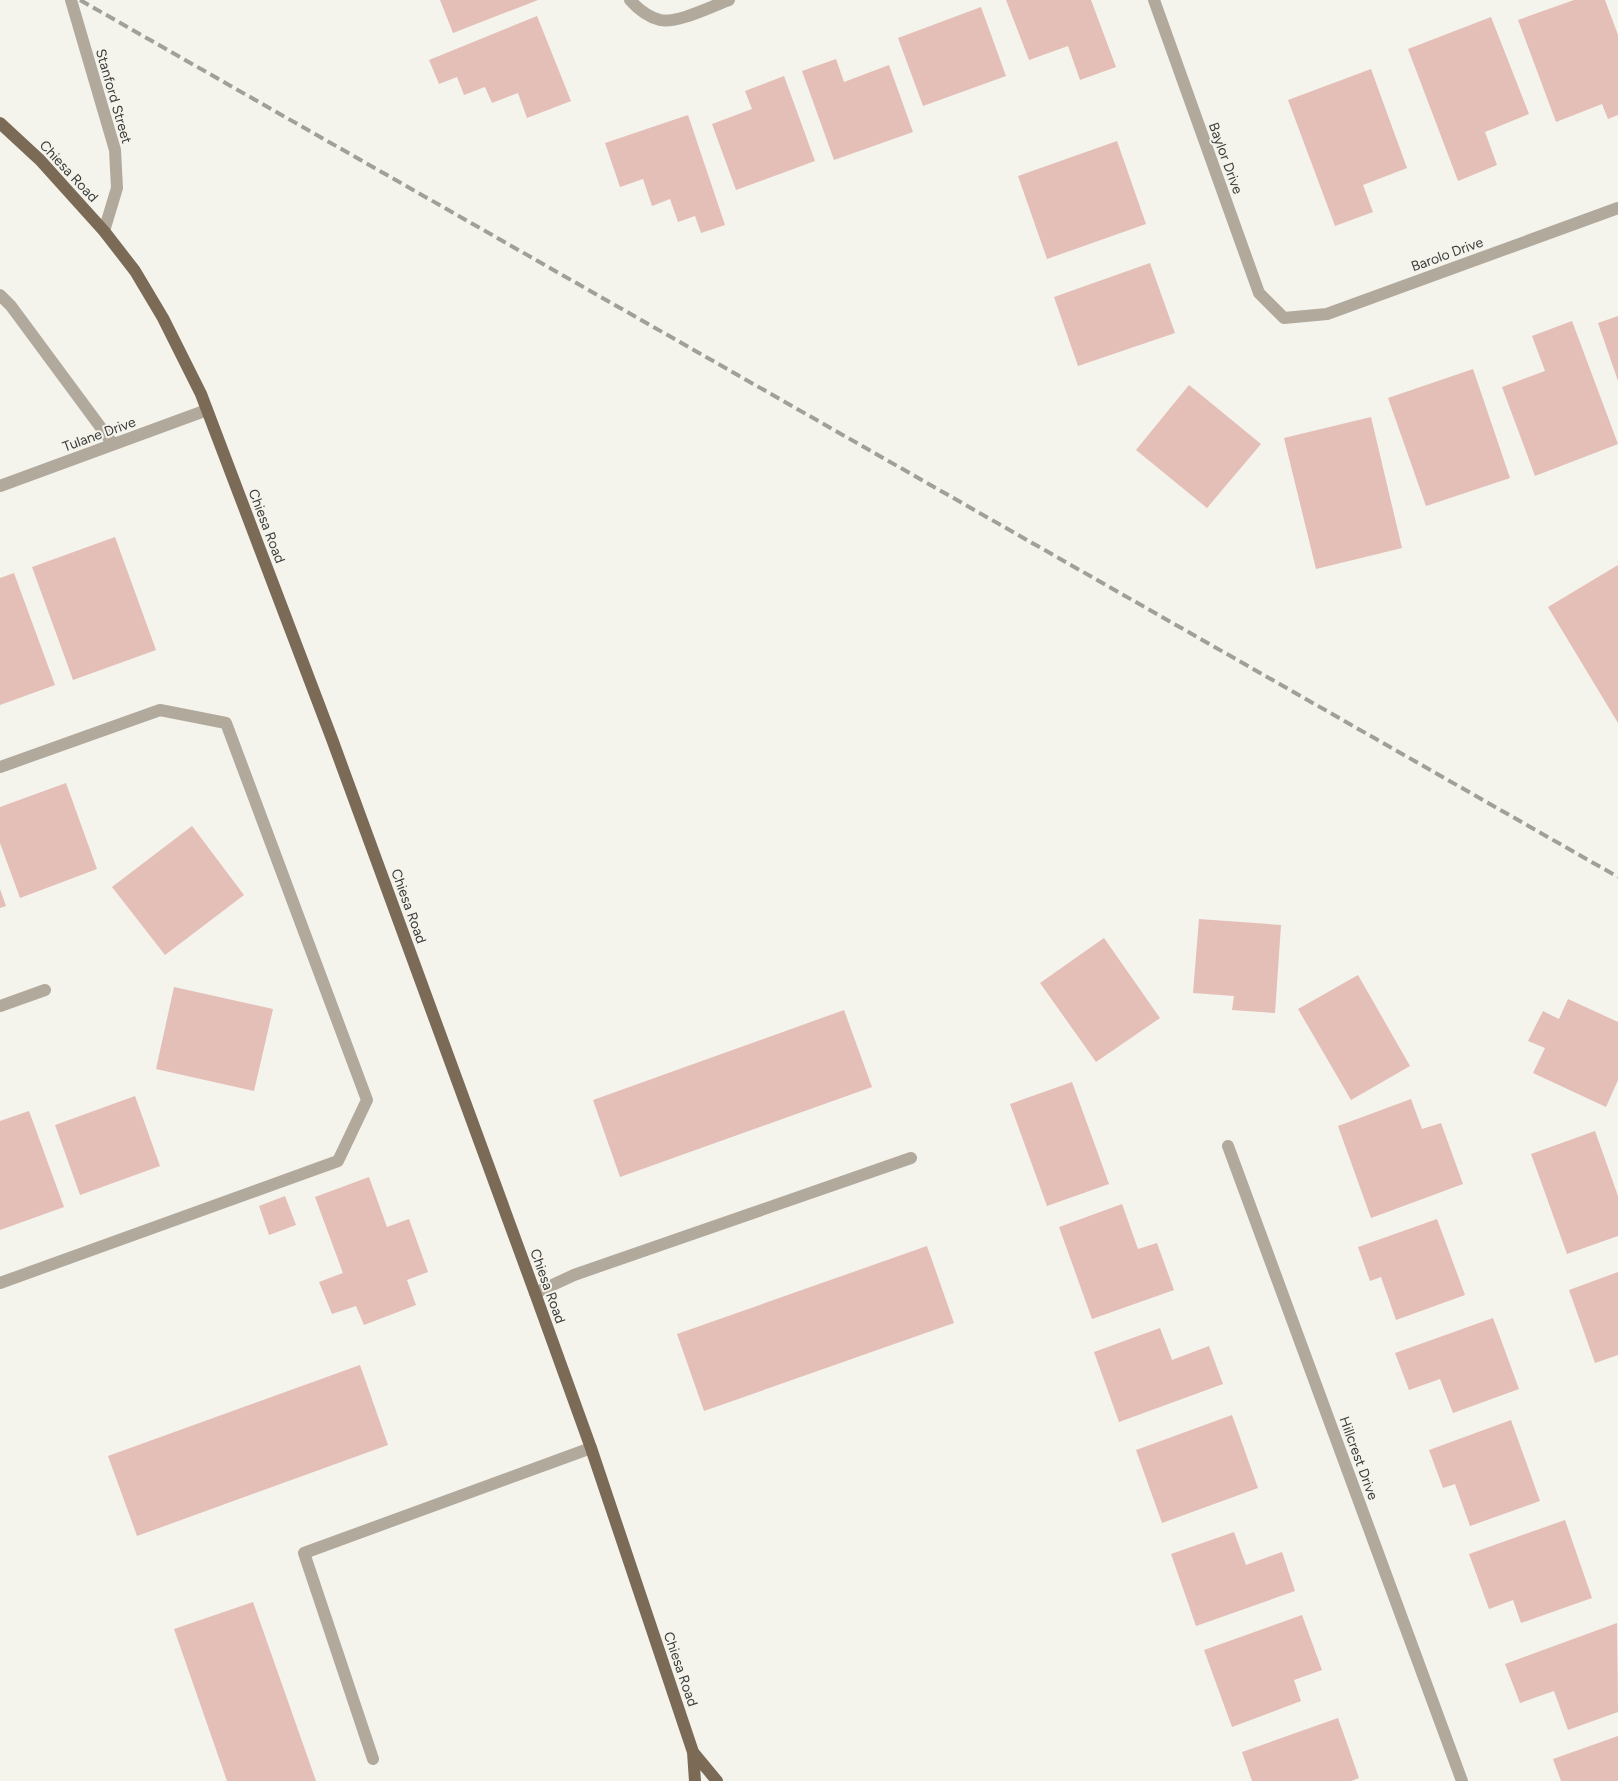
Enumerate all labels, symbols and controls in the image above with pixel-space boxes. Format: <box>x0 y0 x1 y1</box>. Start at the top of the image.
street label: Stanford Street <box>92 47 135 145</box>
street label: Baylor Drive <box>1205 120 1246 197</box>
street label: Chiesa Road <box>36 137 102 206</box>
street label: Barolo Drive <box>1409 233 1486 275</box>
street label: Tulane Drive <box>60 413 138 456</box>
street label: Chiesa Road <box>245 487 288 566</box>
street label: Chiesa Road <box>387 867 430 946</box>
street label: Chiesa Road <box>526 1247 569 1326</box>
street label: Hillcrest Drive <box>1336 1414 1382 1503</box>
street label: Chiesa Road <box>660 1629 701 1709</box>

